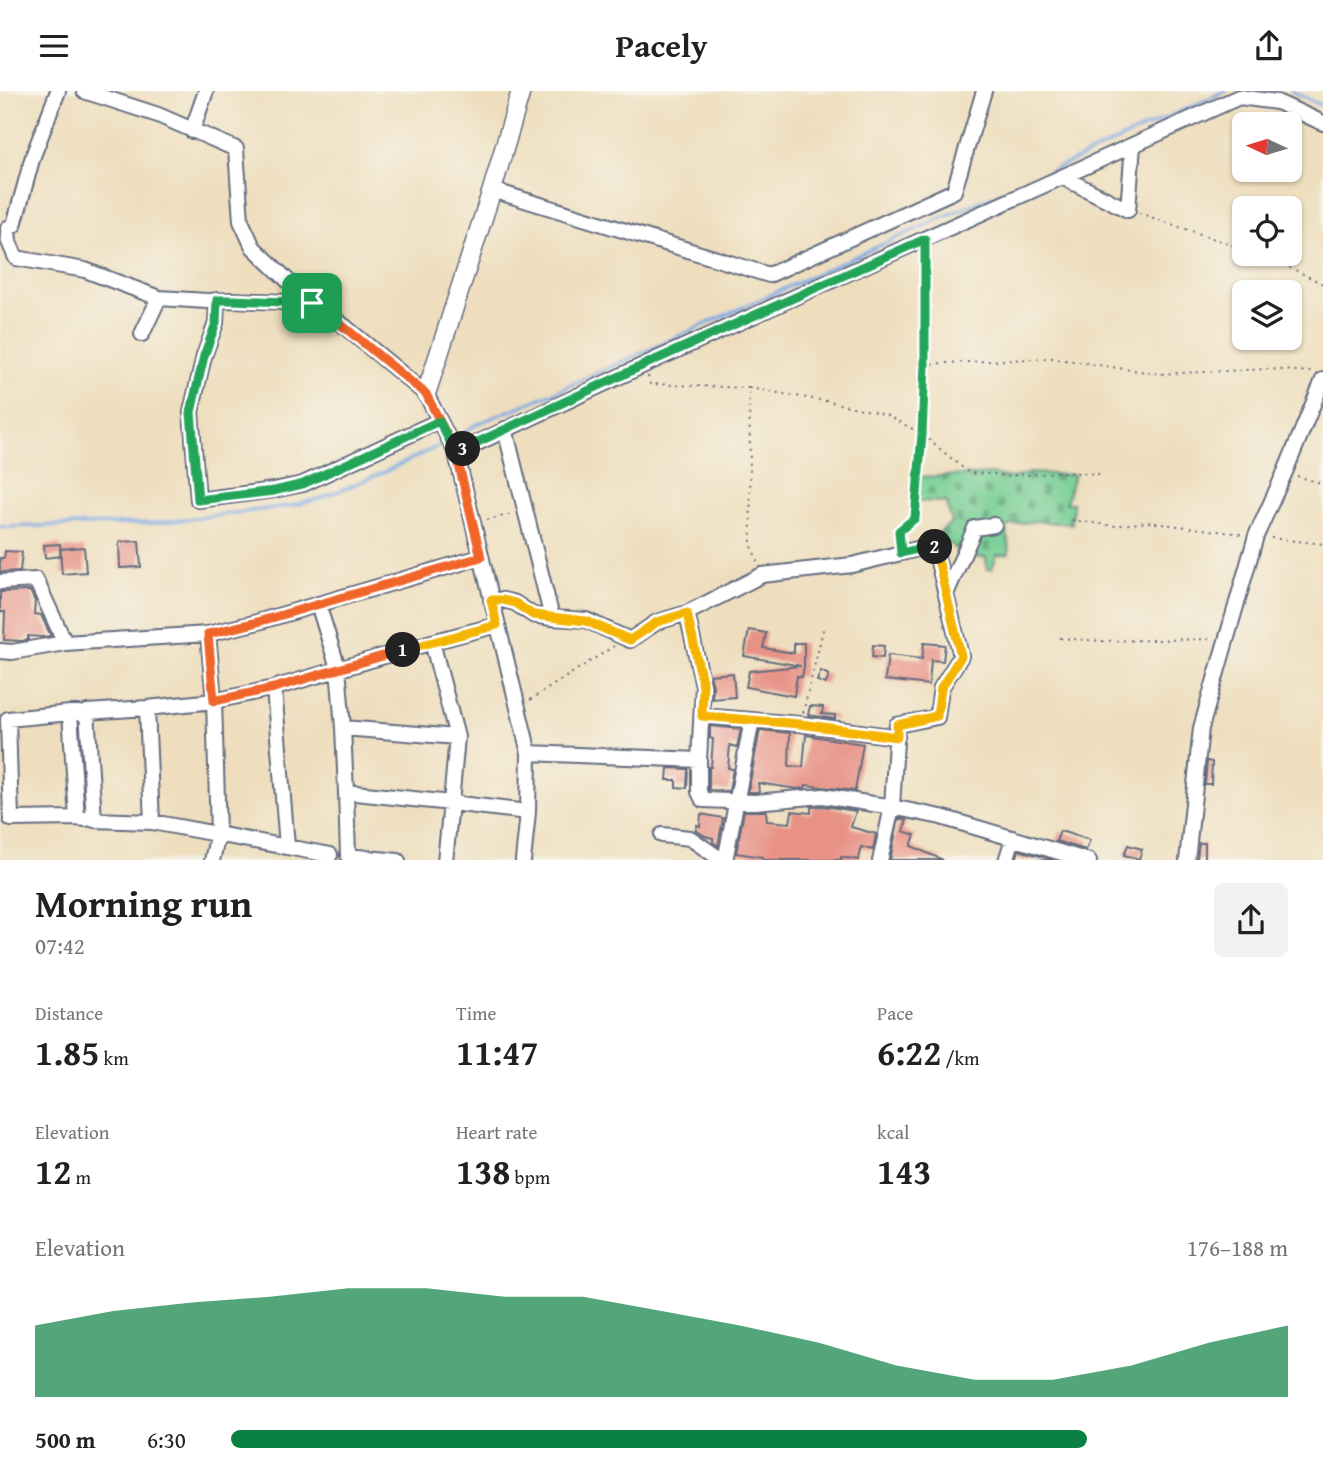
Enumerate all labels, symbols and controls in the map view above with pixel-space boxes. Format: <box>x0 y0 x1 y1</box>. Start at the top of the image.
text: Pacely <box>616 22 707 69</box>
icon: menu <box>35 27 73 65</box>
icon: share <box>1250 27 1288 65</box>
north arrow <box>1232 112 1302 182</box>
map controls <box>1232 112 1302 350</box>
button: locate <box>1232 196 1302 266</box>
pin <box>282 273 342 333</box>
button: layers <box>1232 280 1302 350</box>
icon: arrive <box>293 284 331 322</box>
pin: 3 <box>446 431 480 467</box>
text: 3 <box>458 434 467 462</box>
pin: 2 <box>918 529 953 565</box>
text: 2 <box>930 532 939 560</box>
pin: 1 <box>386 633 420 667</box>
text: 1 <box>398 635 407 663</box>
text: Morning run <box>35 875 252 931</box>
button: share <box>1214 883 1288 957</box>
text: 07:42 <box>35 929 85 962</box>
text: Distance <box>35 999 103 1027</box>
text: Time <box>456 999 496 1027</box>
text: Pace <box>877 999 914 1027</box>
text: 1.85 <box>35 1027 99 1078</box>
text: 11:47 <box>456 1027 538 1078</box>
text: 6:22 <box>877 1027 941 1078</box>
text: km <box>99 1044 129 1072</box>
text: /km <box>941 1044 980 1072</box>
text: Elevation <box>35 1118 109 1146</box>
text: Heart rate <box>456 1118 537 1146</box>
text: kcal <box>877 1118 909 1146</box>
text: 12 <box>35 1146 71 1197</box>
text: 138 <box>456 1146 510 1197</box>
text: 143 <box>877 1146 931 1197</box>
text: m <box>71 1163 91 1191</box>
text: bpm <box>510 1163 550 1191</box>
text: Elevation <box>35 1231 125 1264</box>
text: 176–188 m <box>1187 1231 1288 1264</box>
text: 500 m <box>35 1423 96 1456</box>
text: 6:30 <box>147 1423 186 1456</box>

